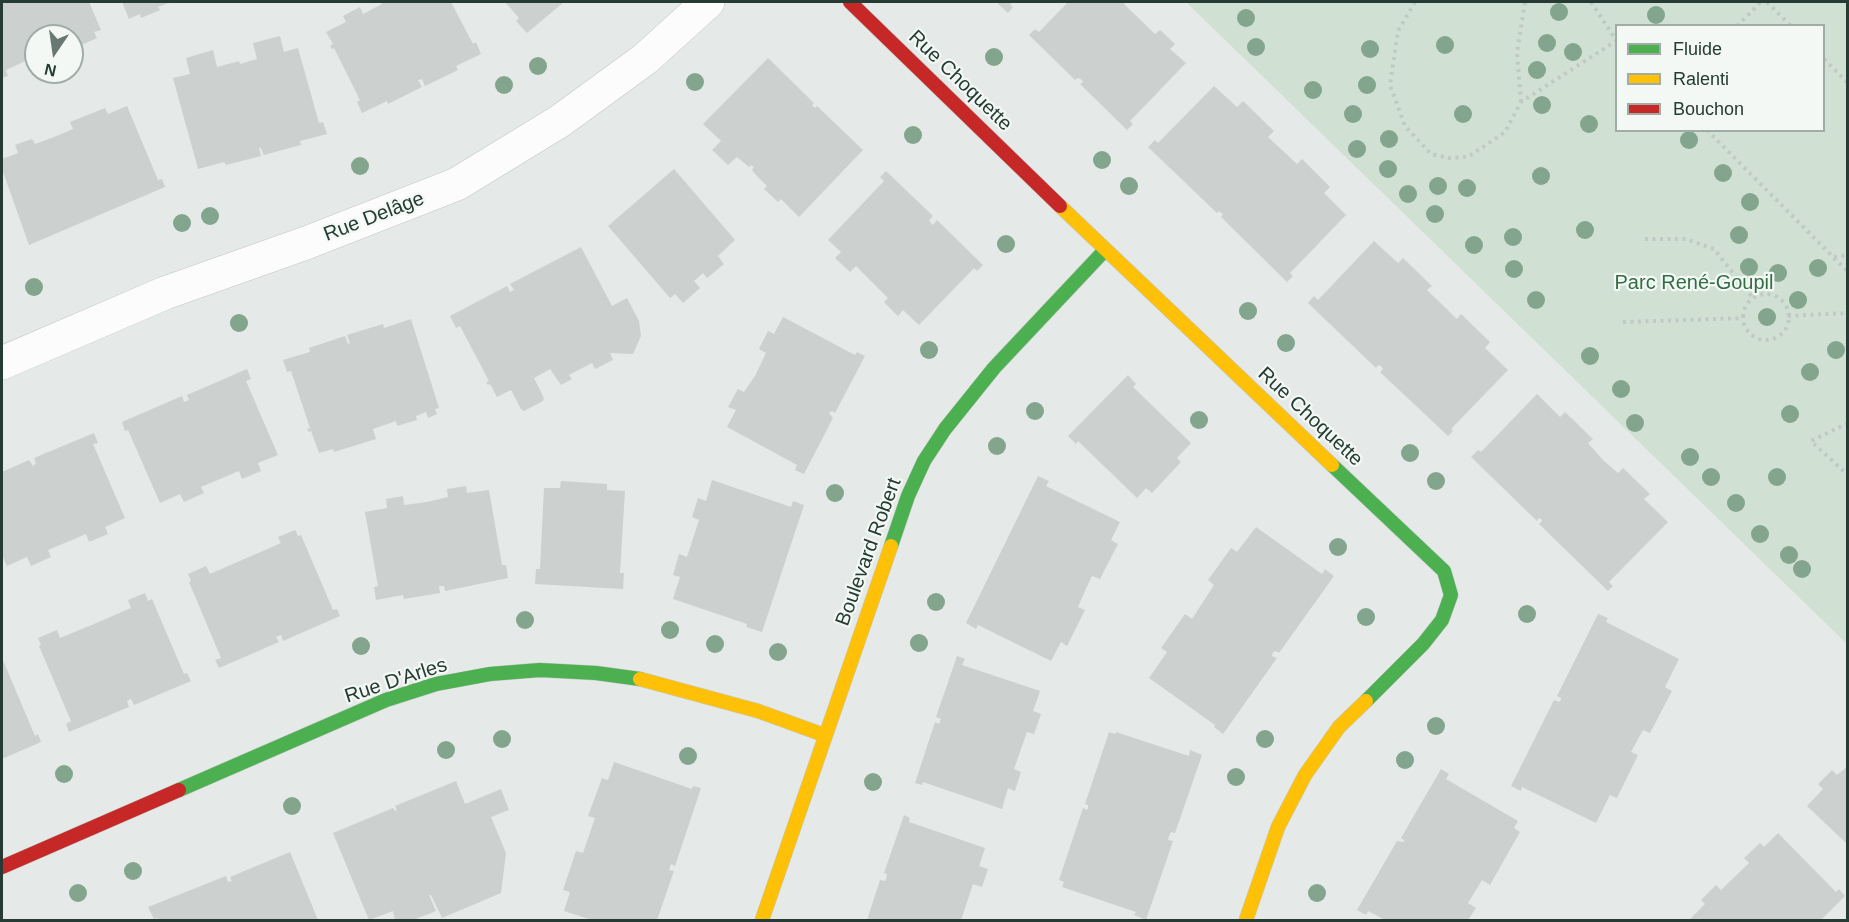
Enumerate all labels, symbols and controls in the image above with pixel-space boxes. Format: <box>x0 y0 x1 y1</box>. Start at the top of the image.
north arrow <box>24 24 84 84</box>
legend <box>1615 24 1825 132</box>
street label: Rue Choquette <box>903 26 1017 136</box>
text: Fluide <box>1673 39 1722 59</box>
text: N <box>43 60 58 80</box>
text: Ralenti <box>1673 69 1729 89</box>
text: Bouchon <box>1673 99 1744 119</box>
street label: Rue Delâge <box>320 187 428 247</box>
park label: Parc René-Goupil <box>1615 271 1773 295</box>
street label: Rue Choquette <box>1253 362 1367 472</box>
street label: Boulevard Robert <box>831 475 907 629</box>
street label: Rue D'Arles <box>342 653 450 709</box>

